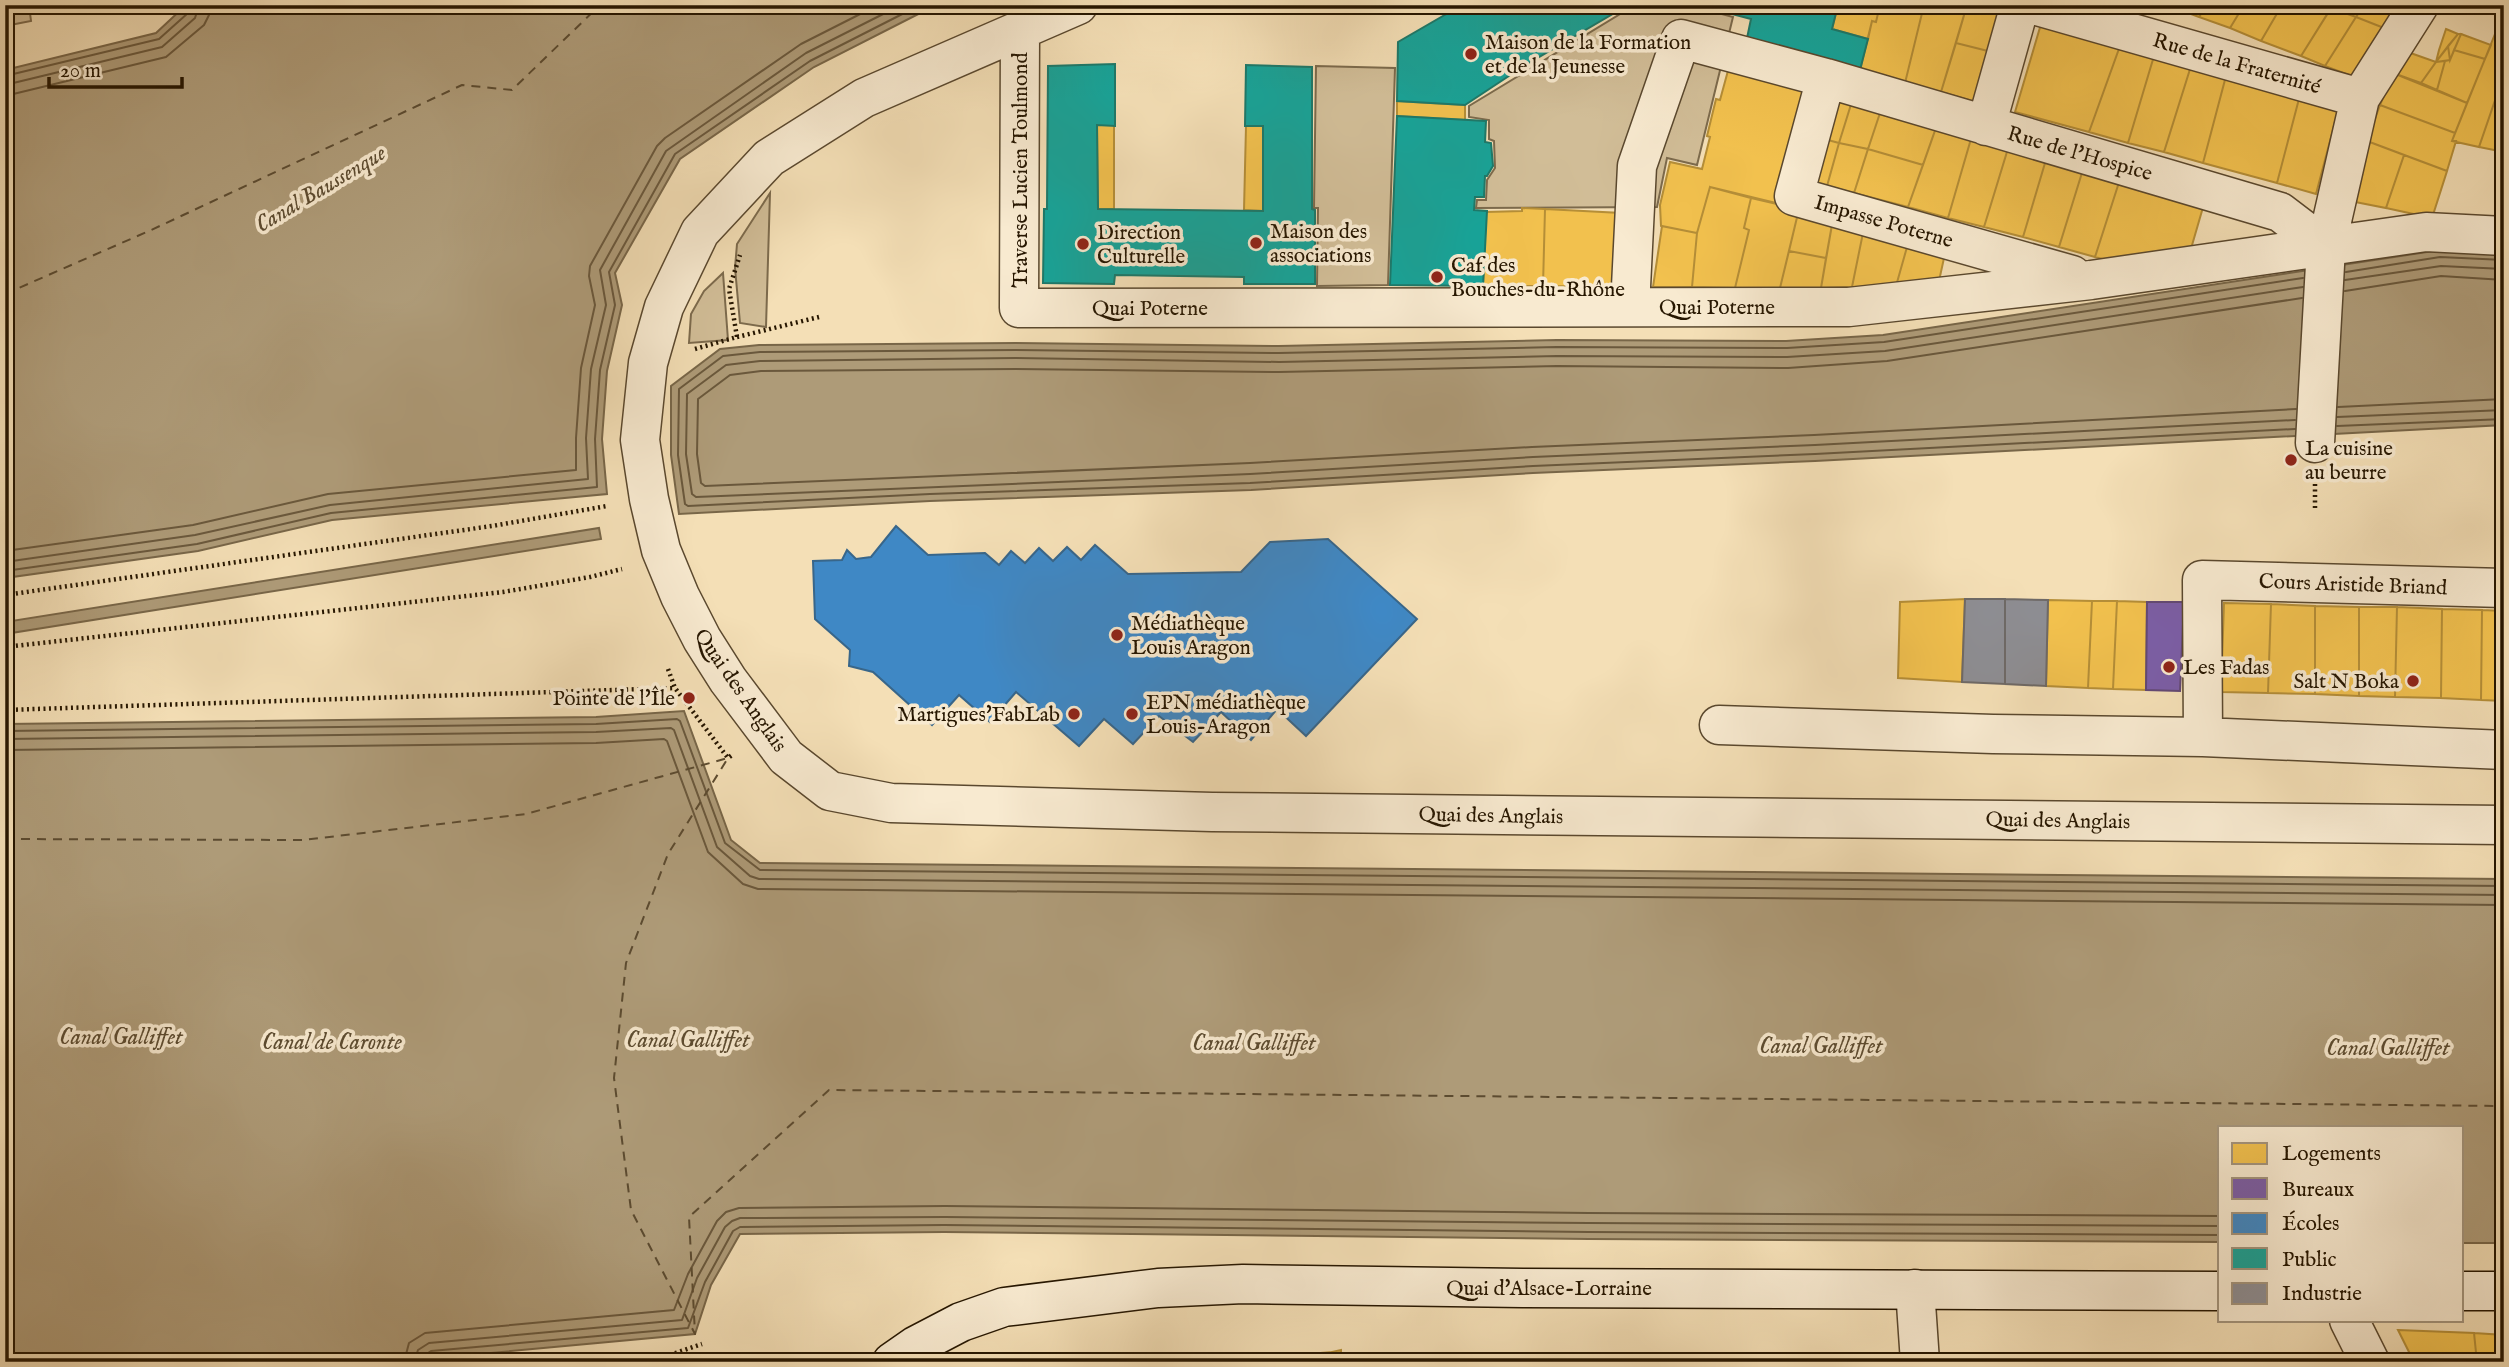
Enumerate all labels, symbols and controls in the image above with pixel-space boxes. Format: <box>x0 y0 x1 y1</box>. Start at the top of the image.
street label: Rue de la Fraternité <box>2149 28 2324 101</box>
place label: Maison de la Formation et de la Jeunesse <box>1485 30 1691 81</box>
scale bar <box>49 46 182 90</box>
marker: Maison de la Formation et de la Jeunesse <box>1463 46 1479 62</box>
street label: Traverse Lucien Toulmond <box>1008 52 1035 288</box>
text: 20 m <box>60 58 101 85</box>
street label: Rue de l'Hospice <box>2004 121 2156 188</box>
water label: Canal Baussenque <box>250 139 392 240</box>
street label: Impasse Poterne <box>1811 190 1956 255</box>
place label: Maison des associations <box>1270 219 1371 270</box>
place label: Direction Culturelle <box>1097 220 1186 271</box>
marker: Maison des associations <box>1248 235 1264 251</box>
marker: Direction Culturelle <box>1075 236 1091 252</box>
place label: Caf des Bouches-du-Rhône <box>1451 253 1625 304</box>
marker: Caf des Bouches-du-Rhône <box>1429 269 1445 285</box>
street label: Quai Poterne <box>1659 295 1775 322</box>
street label: Quai Poterne <box>1092 296 1208 323</box>
place label: La cuisine au beurre <box>2305 436 2393 487</box>
marker: La cuisine au beurre <box>2283 452 2299 468</box>
street label: Cours Aristide Briand <box>2258 569 2448 602</box>
place label: Médiathèque Louis Aragon <box>1131 611 1251 662</box>
street label: Quai des Anglais <box>687 624 792 758</box>
marker: Médiathèque Louis Aragon <box>1109 627 1125 643</box>
place label: Les Fadas <box>2183 655 2269 682</box>
marker: Les Fadas <box>2161 659 2177 675</box>
place label: Salt N Boka <box>2293 669 2400 696</box>
marker: Salt N Boka <box>2405 673 2421 689</box>
place label: Pointe de l'Île <box>553 685 675 713</box>
marker: Pointe de l'Île <box>681 690 697 706</box>
place label: EPN médiathèque Louis-Aragon <box>1146 690 1306 741</box>
place label: Martigues'FabLab <box>897 702 1060 729</box>
marker: Martigues'FabLab <box>1066 706 1082 722</box>
marker: EPN médiathèque Louis-Aragon <box>1124 706 1140 722</box>
street label: Quai des Anglais <box>1418 802 1564 831</box>
street label: Quai des Anglais <box>1985 807 2131 836</box>
water label: Canal Galliffet <box>59 1023 184 1052</box>
water label: Canal Galliffet <box>626 1026 751 1055</box>
water label: Canal de Caronte <box>262 1028 402 1057</box>
water label: Canal Galliffet <box>1192 1029 1317 1058</box>
water label: Canal Galliffet <box>1759 1032 1884 1061</box>
water label: Canal Galliffet <box>2326 1034 2451 1063</box>
legend <box>2218 1126 2464 1322</box>
text: Logements <box>2282 1141 2381 1168</box>
text: Bureaux <box>2282 1177 2354 1204</box>
text: Écoles <box>2282 1210 2339 1238</box>
text: Public <box>2282 1247 2336 1274</box>
street label: Quai d'Alsace-Lorraine <box>1446 1276 1652 1303</box>
text: Industrie <box>2282 1281 2362 1308</box>

